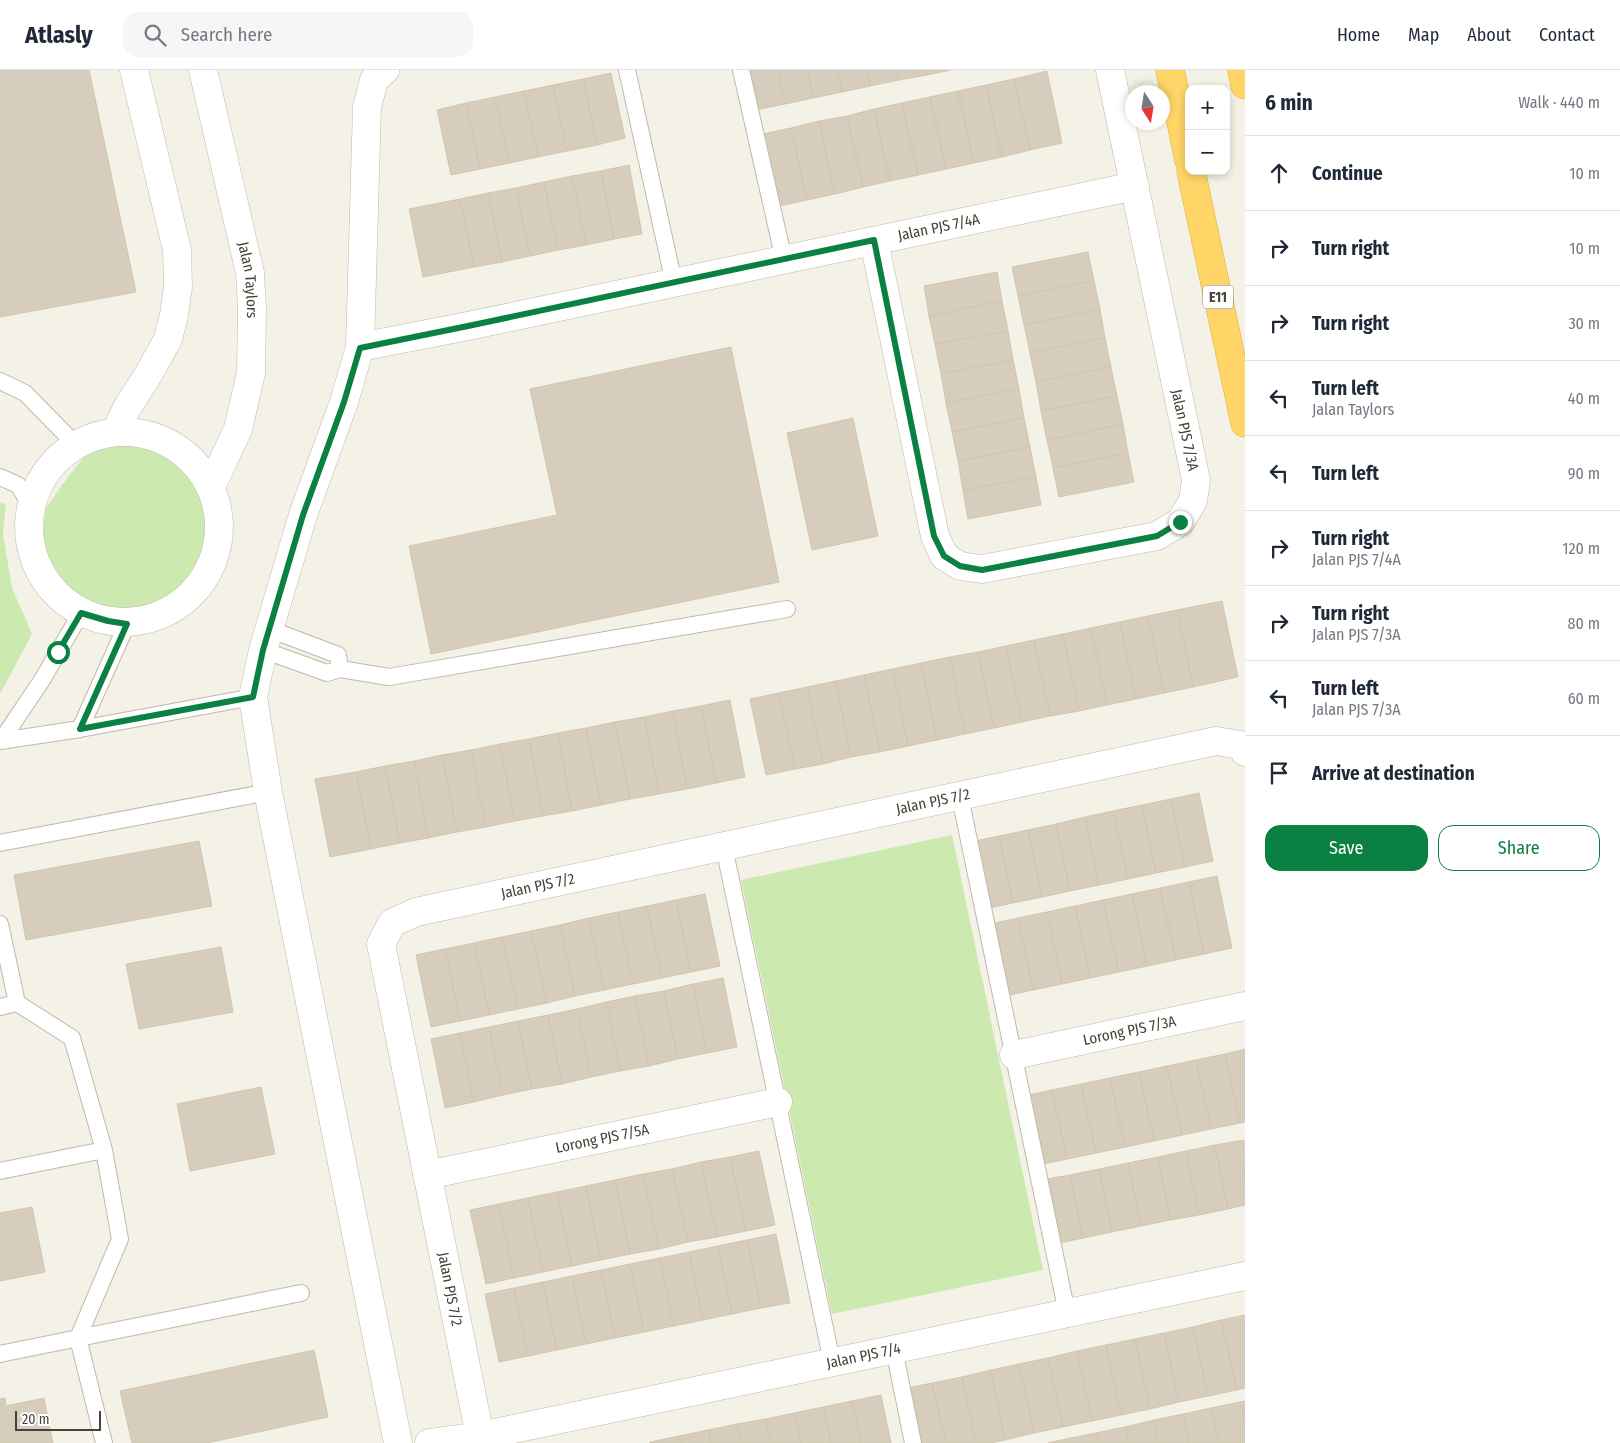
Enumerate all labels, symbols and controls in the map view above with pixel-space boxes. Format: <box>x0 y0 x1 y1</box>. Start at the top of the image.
search box <box>123 12 473 57</box>
text: Atlasly <box>25 21 93 49</box>
icon: search <box>141 21 169 49</box>
text: Search here <box>181 23 272 46</box>
text: Home <box>1337 24 1380 46</box>
text: Map <box>1408 24 1439 46</box>
text: About <box>1467 24 1511 46</box>
text: Contact <box>1539 24 1595 46</box>
north arrow <box>1125 85 1170 130</box>
map controls <box>1185 85 1230 175</box>
button: + <box>1185 85 1230 130</box>
text: 6 min <box>1265 90 1313 116</box>
text: Walk · 440 m <box>1518 93 1600 112</box>
button: − <box>1185 130 1230 175</box>
icon: ahead <box>1265 159 1293 187</box>
text: Continue <box>1312 162 1383 185</box>
text: 10 m <box>1569 164 1600 183</box>
street label: Jalan PJS 7/4A <box>896 210 982 245</box>
icon: right <box>1265 234 1293 262</box>
text: Turn right <box>1312 237 1389 260</box>
text: 10 m <box>1569 239 1600 258</box>
street label: Jalan Taylors <box>234 240 261 318</box>
road number: E11 <box>1203 286 1233 308</box>
icon: right <box>1265 309 1293 337</box>
text: Turn right <box>1312 312 1389 335</box>
text: 30 m <box>1568 314 1600 333</box>
text: Turn left <box>1312 377 1379 400</box>
icon: left <box>1265 384 1293 412</box>
street label: Jalan PJS 7/3A <box>1168 387 1202 473</box>
text: 40 m <box>1568 389 1600 408</box>
text: Jalan Taylors <box>1312 400 1394 419</box>
icon: left <box>1265 459 1293 487</box>
text: Turn left <box>1312 462 1379 485</box>
text: 90 m <box>1568 464 1600 483</box>
route end <box>1169 511 1192 534</box>
text: Turn right <box>1312 527 1389 550</box>
icon: right <box>1265 534 1293 562</box>
text: 120 m <box>1562 539 1600 558</box>
text: Jalan PJS 7/4A <box>1312 550 1401 569</box>
text: Turn right <box>1312 602 1389 625</box>
icon: right <box>1265 609 1293 637</box>
text: 80 m <box>1568 614 1600 633</box>
text: Jalan PJS 7/3A <box>1312 625 1401 644</box>
route start <box>47 641 70 664</box>
text: Turn left <box>1312 677 1379 700</box>
icon: left <box>1265 684 1293 712</box>
text: 60 m <box>1568 689 1600 708</box>
text: Jalan PJS 7/3A <box>1312 700 1401 719</box>
icon: arrive <box>1265 759 1293 787</box>
text: Arrive at destination <box>1312 762 1475 785</box>
street label: Jalan PJS 7/2 <box>894 785 972 818</box>
button: Save <box>1265 825 1428 871</box>
button: Share <box>1438 825 1600 871</box>
street label: Jalan PJS 7/2 <box>499 869 577 903</box>
street label: Lorong PJS 7/3A <box>1081 1012 1178 1049</box>
street label: Lorong PJS 7/5A <box>554 1120 651 1157</box>
street label: Jalan PJS 7/2 <box>434 1250 466 1328</box>
street label: Jalan PJS 7/4 <box>825 1339 902 1372</box>
scale bar <box>15 1408 101 1431</box>
text: 20 m <box>22 1411 50 1428</box>

